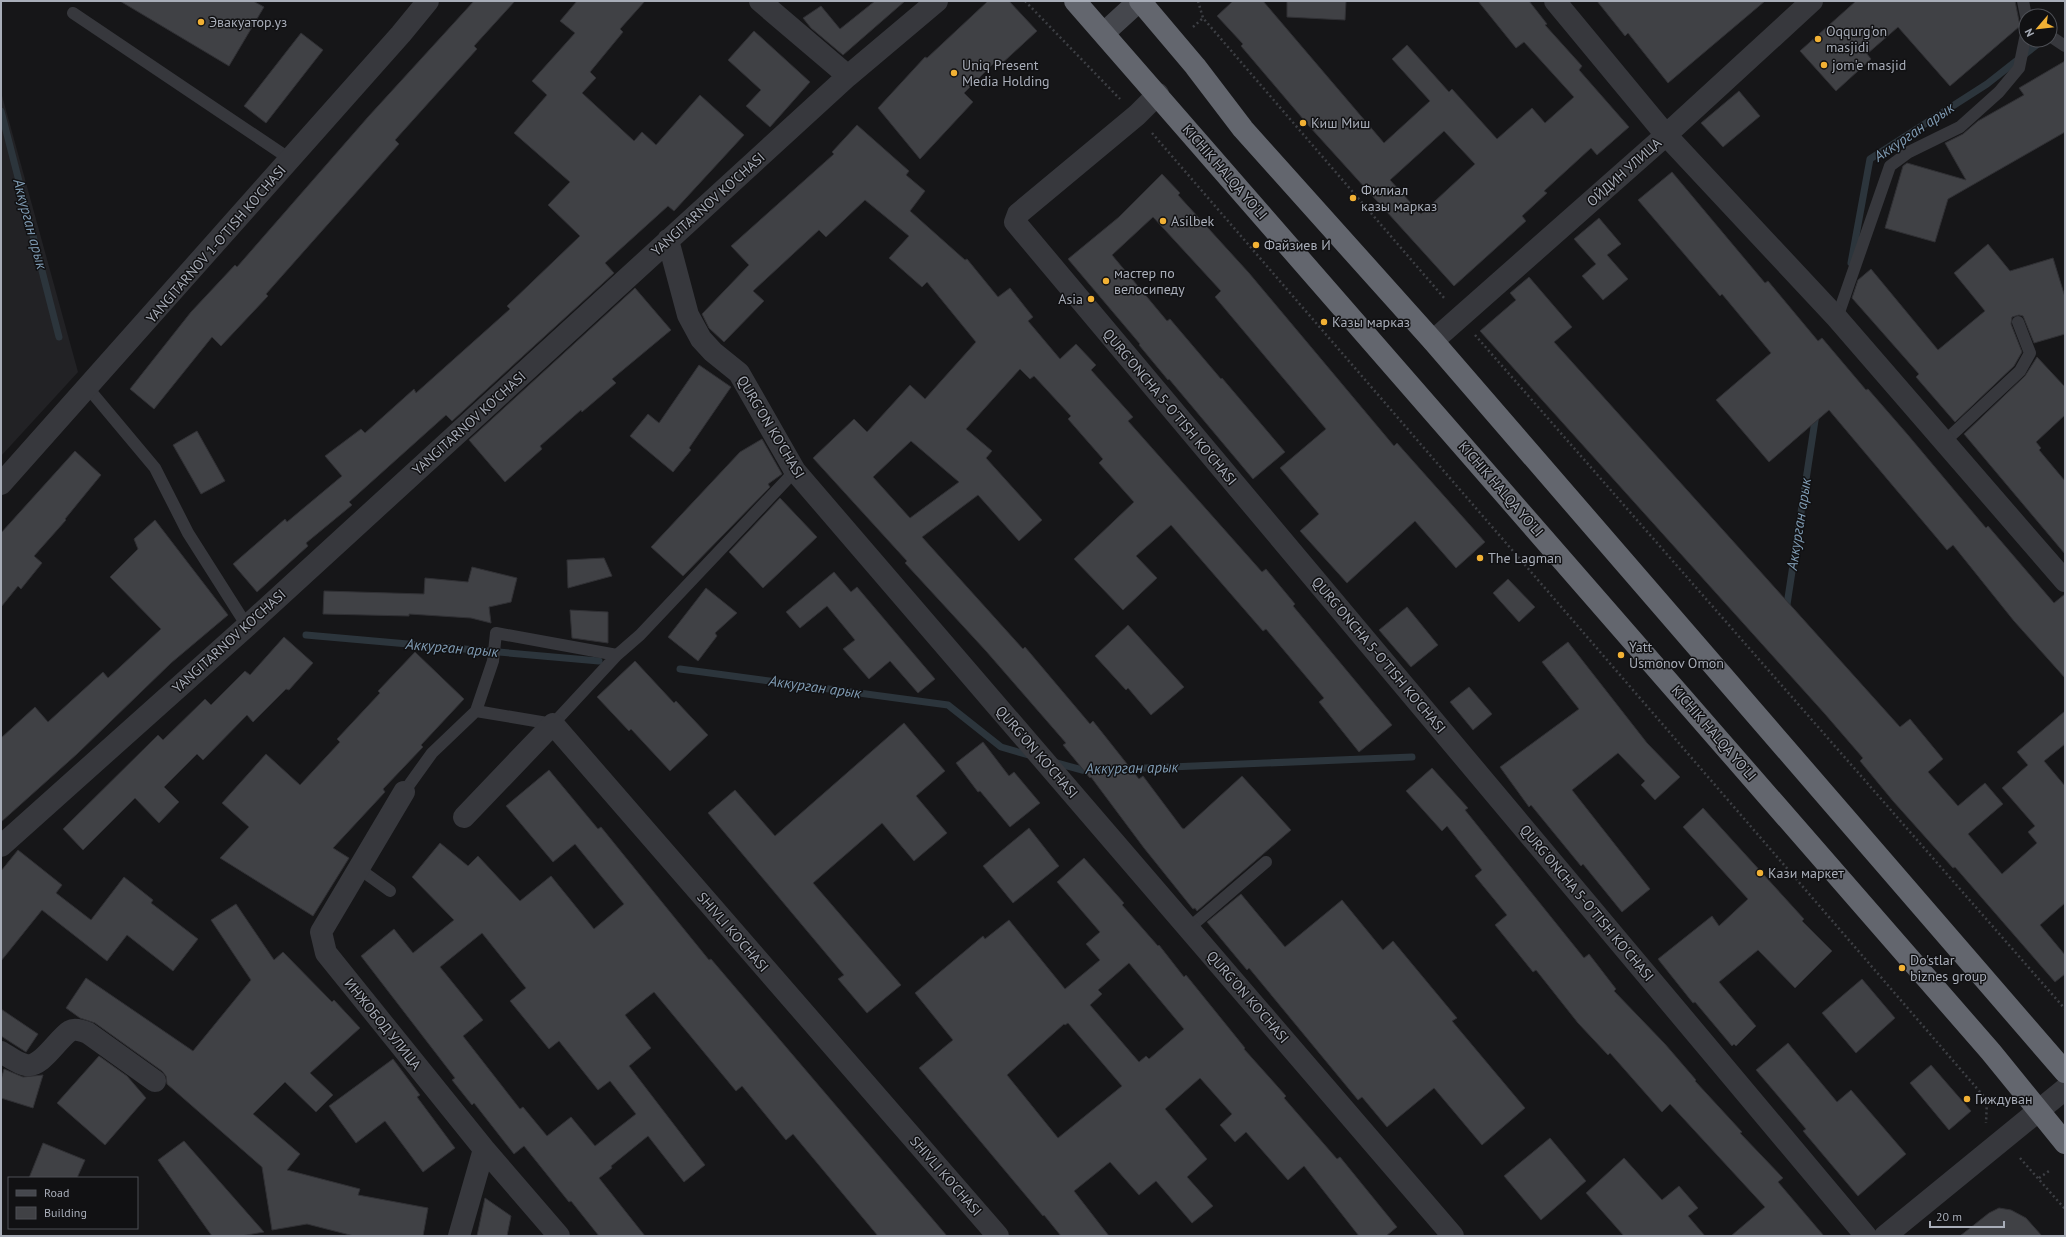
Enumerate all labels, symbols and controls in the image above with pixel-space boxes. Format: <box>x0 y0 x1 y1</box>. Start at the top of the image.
north arrow <box>2018 8 2058 48</box>
place label: Эвакуатор.уз <box>209 13 287 31</box>
marker: Эвакуатор.уз <box>196 17 206 27</box>
place label: Oqqurg'on masjidi <box>1826 22 1887 56</box>
text: N <box>2021 26 2037 39</box>
marker: Oqqurg'on masjidi <box>1813 34 1823 44</box>
place label: Uniq Present Media Holding <box>962 56 1050 90</box>
place label: jom'e masjid <box>1832 56 1906 74</box>
marker: jom'e masjid <box>1819 60 1829 70</box>
marker: Uniq Present Media Holding <box>949 68 959 78</box>
water label: Аккурган арык <box>1869 97 1958 166</box>
place label: Киш Миш <box>1311 114 1370 132</box>
marker: Киш Миш <box>1298 118 1308 128</box>
street label: KICHIK HALQA YO'LI <box>1179 121 1271 223</box>
street label: ОЙДИН УЛИЦА <box>1583 133 1666 210</box>
street label: YANGITARNOV KO'CHASI <box>647 148 769 260</box>
street label: YANGITARNOV 1-O'TISH KO'CHASI <box>142 161 290 327</box>
water label: Аккурган арык <box>9 176 52 272</box>
place label: Филиал казы марказ <box>1361 181 1437 215</box>
marker: Филиал казы марказ <box>1348 193 1358 203</box>
place label: Asilbek <box>1171 212 1215 230</box>
marker: Asilbek <box>1158 216 1168 226</box>
place label: Файзиев И <box>1264 236 1331 254</box>
marker: Файзиев И <box>1251 240 1261 250</box>
place label: мастер по велосипеду <box>1114 264 1185 298</box>
marker: мастер по велосипеду <box>1101 276 1111 286</box>
place label: Asia <box>1058 290 1083 308</box>
marker: Asia <box>1086 294 1096 304</box>
place label: Казы марказ <box>1332 313 1410 331</box>
marker: Казы марказ <box>1319 317 1329 327</box>
street label: QURG'ONCHA 5-O'TISH KO'CHASI <box>1099 325 1241 489</box>
street label: YANGITARNOV KO'CHASI <box>408 367 530 479</box>
street label: QURG'ON KO'CHASI <box>733 372 809 482</box>
street label: KICHIK HALQA YO'LI <box>1455 438 1547 540</box>
water label: Аккурган арык <box>1782 476 1815 572</box>
place label: The Lagman <box>1488 549 1562 567</box>
marker: The Lagman <box>1475 553 1485 563</box>
street label: QURG'ONCHA 5-O'TISH KO'CHASI <box>1308 573 1450 737</box>
street label: YANGITARNOV KO'CHASI <box>168 585 290 697</box>
water label: Аккурган арык <box>404 634 500 661</box>
place label: Yatt Usmonov Omon <box>1629 638 1724 672</box>
marker: Yatt Usmonov Omon <box>1616 650 1626 660</box>
water label: Аккурган арык <box>767 670 863 703</box>
street label: KICHIK HALQA YO'LI <box>1668 682 1760 784</box>
street label: QURG'ON KO'CHASI <box>992 702 1082 802</box>
water label: Аккурган арык <box>1084 757 1180 778</box>
street label: QURG'ONCHA 5-O'TISH KO'CHASI <box>1516 821 1658 985</box>
place label: Кази маркет <box>1768 864 1844 882</box>
marker: Кази маркет <box>1755 868 1765 878</box>
street label: SHIVLI KO'CHASI <box>693 888 773 976</box>
street label: QURG'ON KO'CHASI <box>1203 947 1293 1047</box>
place label: Do'stlar biznes group <box>1910 951 1987 985</box>
marker: Do'stlar biznes group <box>1897 963 1907 973</box>
street label: ИНЖОБОД УЛИЦА <box>341 975 426 1074</box>
place label: Гиждуван <box>1975 1090 2033 1108</box>
marker: Гиждуван <box>1962 1094 1972 1104</box>
street label: SHIVLI KO'CHASI <box>906 1132 986 1220</box>
legend <box>8 1177 138 1229</box>
text: Road <box>44 1185 69 1200</box>
scale bar <box>1930 1203 2004 1229</box>
text: Building <box>44 1205 87 1220</box>
text: 20 m <box>1936 1209 1962 1224</box>

